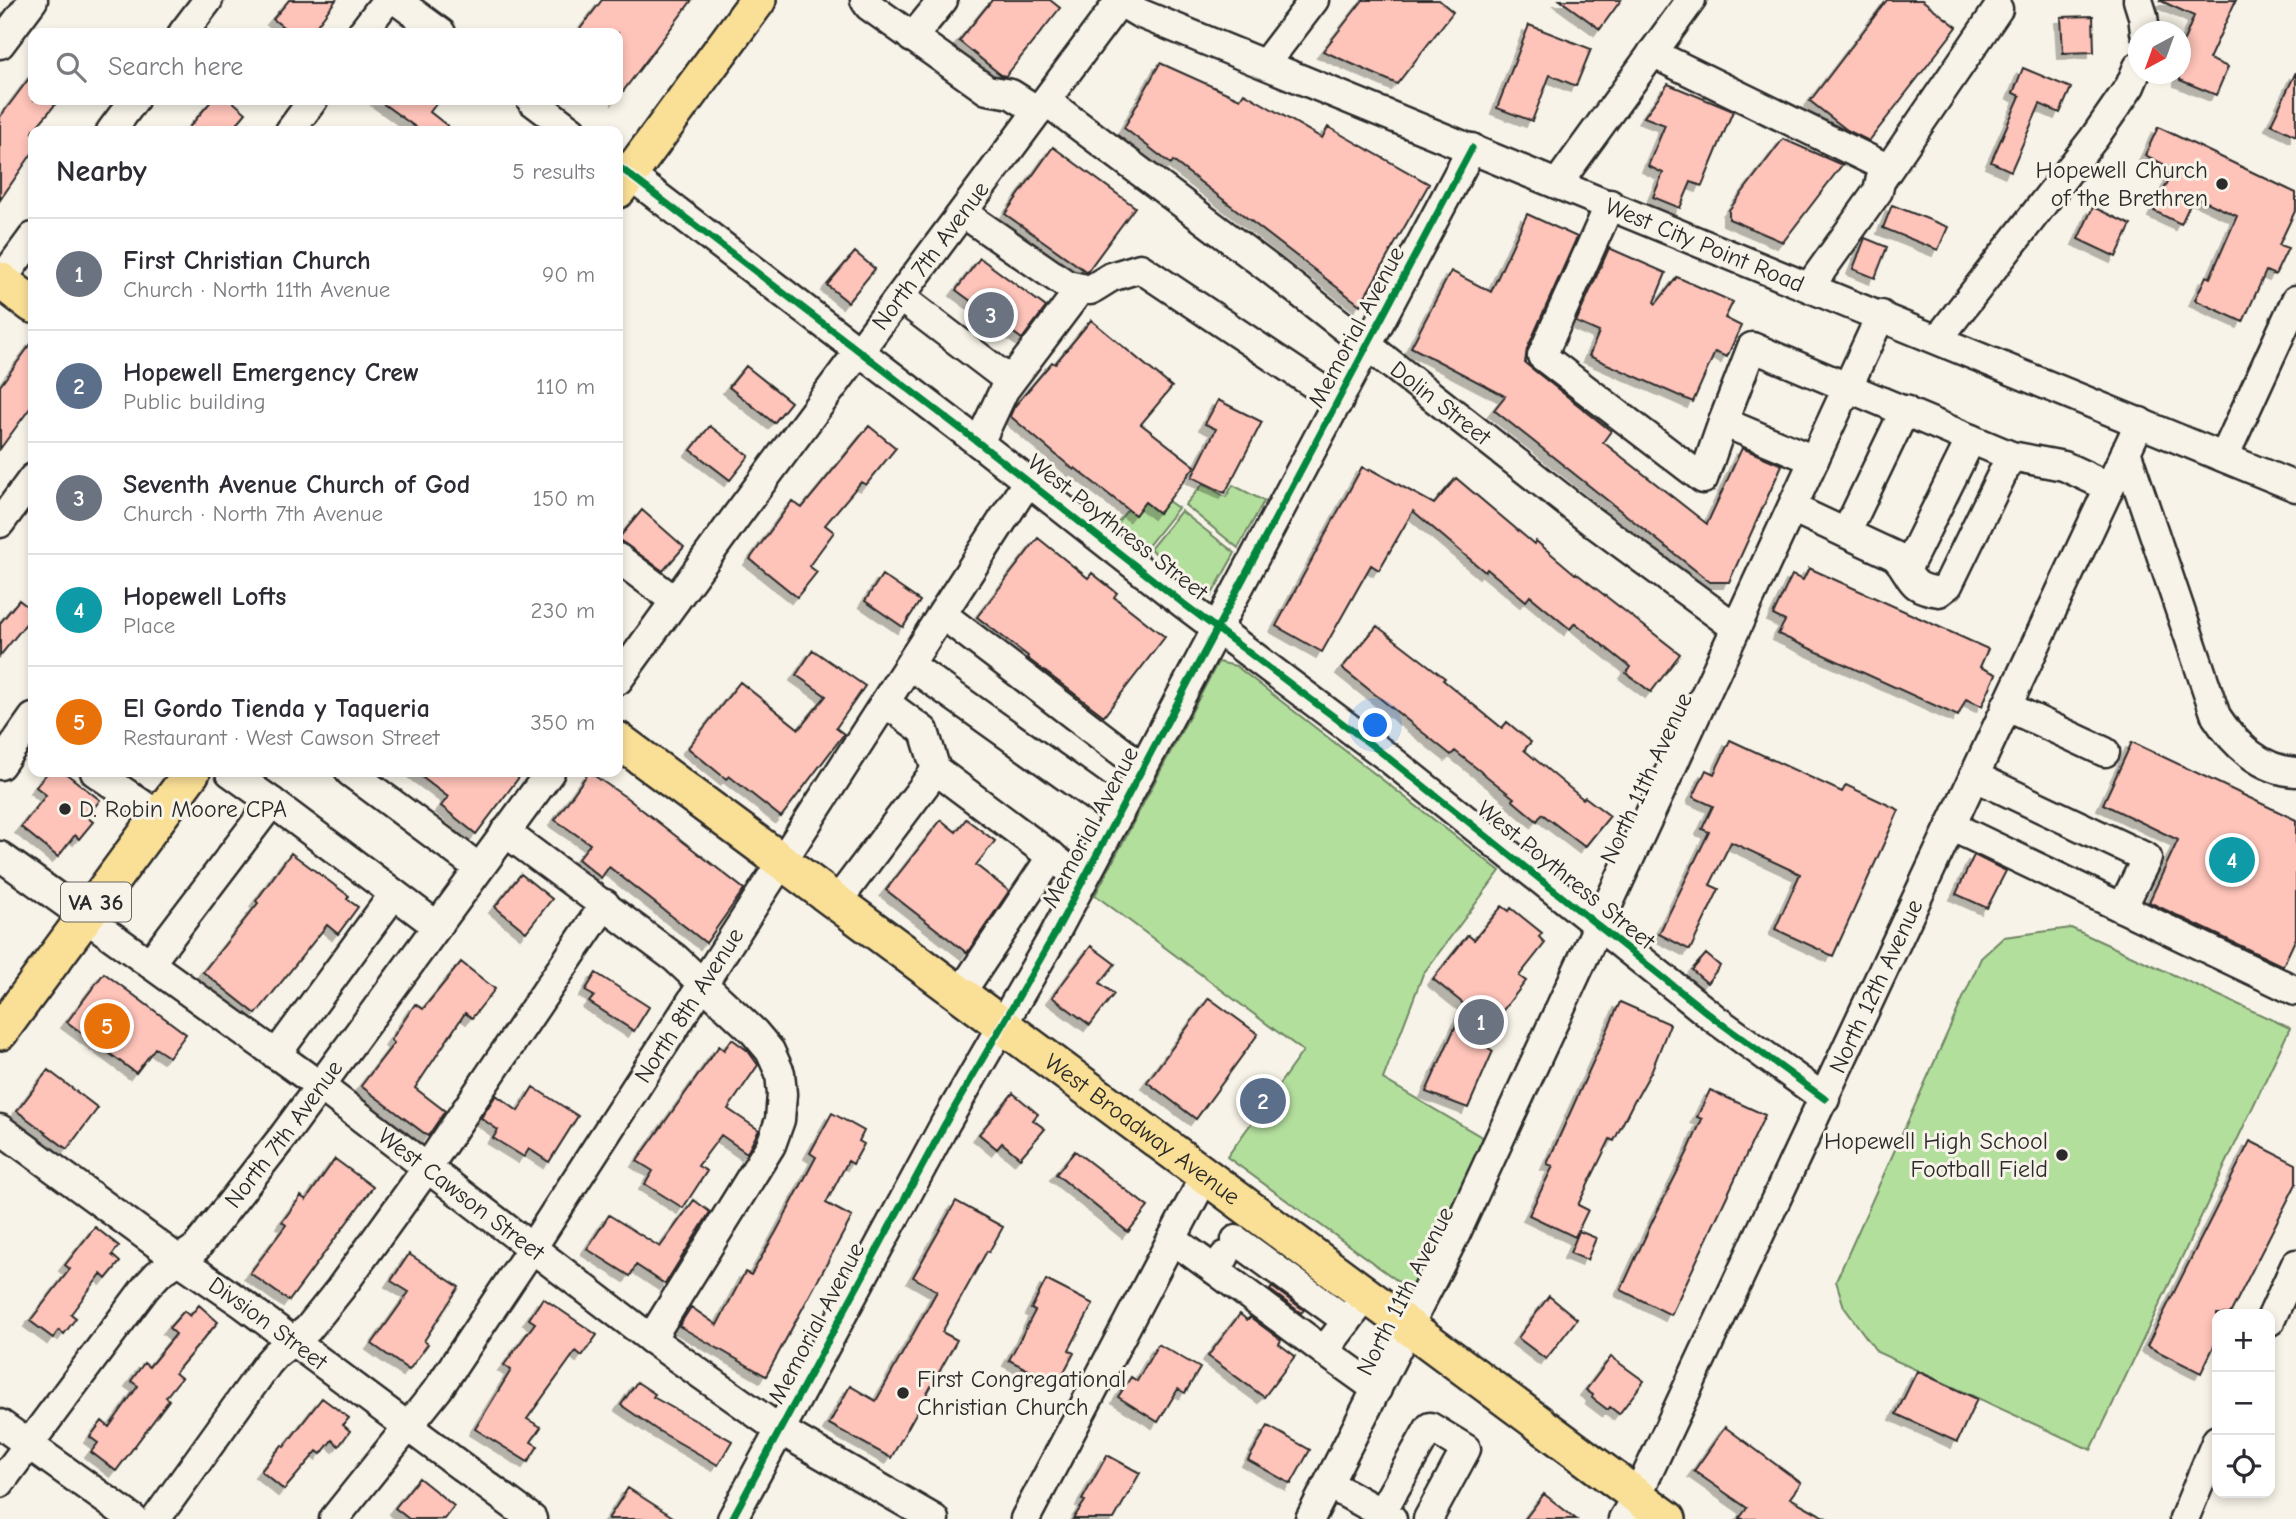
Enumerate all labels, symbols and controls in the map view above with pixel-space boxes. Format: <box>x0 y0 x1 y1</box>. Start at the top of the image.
north arrow <box>2128 21 2191 84</box>
search box <box>28 28 623 105</box>
icon: search <box>52 48 90 86</box>
text: Search here <box>108 52 243 82</box>
text: Nearby <box>56 154 147 189</box>
place label: Hopewell Church of the Brethren <box>2036 156 2208 212</box>
text: 5 results <box>512 158 595 185</box>
street label: North 7th Avenue <box>866 176 995 335</box>
marker: Hopewell Church of the Brethren <box>2214 176 2230 192</box>
street label: West City Point Road <box>1601 192 1808 298</box>
street label: Memorial Avenue <box>1302 242 1410 412</box>
text: First Christian Church <box>123 246 371 276</box>
text: 1 <box>74 261 84 288</box>
text: 90 m <box>542 261 595 288</box>
text: Church · North 11th Avenue <box>123 276 390 303</box>
pin: 3 <box>968 289 1014 341</box>
street label: Dolin Street <box>1385 355 1497 452</box>
text: Hopewell Emergency Crew <box>123 358 419 388</box>
text: 2 <box>73 373 85 400</box>
text: 110 m <box>536 373 595 400</box>
text: Public building <box>123 388 266 415</box>
street label: West Poythress Street <box>1022 448 1214 607</box>
text: Seventh Avenue Church of God <box>123 470 470 500</box>
text: 3 <box>73 485 85 512</box>
text: 150 m <box>533 485 595 512</box>
text: Church · North 7th Avenue <box>123 500 383 527</box>
text: Hopewell Lofts <box>123 582 286 612</box>
text: 4 <box>74 597 84 624</box>
text: 230 m <box>531 597 595 624</box>
text: Place <box>123 612 175 639</box>
street label: North 11th Avenue <box>1594 688 1698 868</box>
text: El Gordo Tienda y Taqueria <box>123 694 430 724</box>
your location <box>1358 708 1392 742</box>
text: 5 <box>73 709 85 736</box>
text: 350 m <box>530 709 595 736</box>
text: Restaurant · West Cawson Street <box>123 724 439 751</box>
street label: Memorial Avenue <box>1036 742 1144 912</box>
place label: D. Robin Moore CPA <box>79 795 287 823</box>
street label: West Poythress Street <box>1471 795 1661 956</box>
marker: D. Robin Moore CPA <box>57 801 73 817</box>
pin: 4 <box>2209 834 2255 886</box>
road number: VA 36 <box>61 882 131 922</box>
street label: North 12th Avenue <box>1823 895 1929 1078</box>
street label: North 8th Avenue <box>629 922 749 1088</box>
pin: 1 <box>1458 996 1504 1048</box>
pin: 5 <box>84 1000 130 1052</box>
street label: West Broadway Avenue <box>1039 1047 1246 1211</box>
street label: North 7th Avenue <box>219 1055 348 1213</box>
pin: 2 <box>1240 1075 1286 1127</box>
street label: West Cawson Street <box>373 1122 551 1267</box>
place label: Hopewell High School Football Field <box>1824 1127 2048 1183</box>
marker: Hopewell High School Football Field <box>2054 1147 2070 1163</box>
street label: North 11th Avenue <box>1350 1202 1460 1380</box>
street label: Memorial Avenue <box>762 1238 870 1408</box>
street label: Divsion Street <box>203 1271 334 1377</box>
map controls <box>2212 1309 2275 1498</box>
button: + <box>2212 1309 2275 1372</box>
place label: First Congregational Christian Church <box>917 1365 1126 1421</box>
button: − <box>2212 1372 2275 1435</box>
marker: First Congregational Christian Church <box>895 1385 911 1401</box>
button: locate <box>2212 1435 2275 1498</box>

